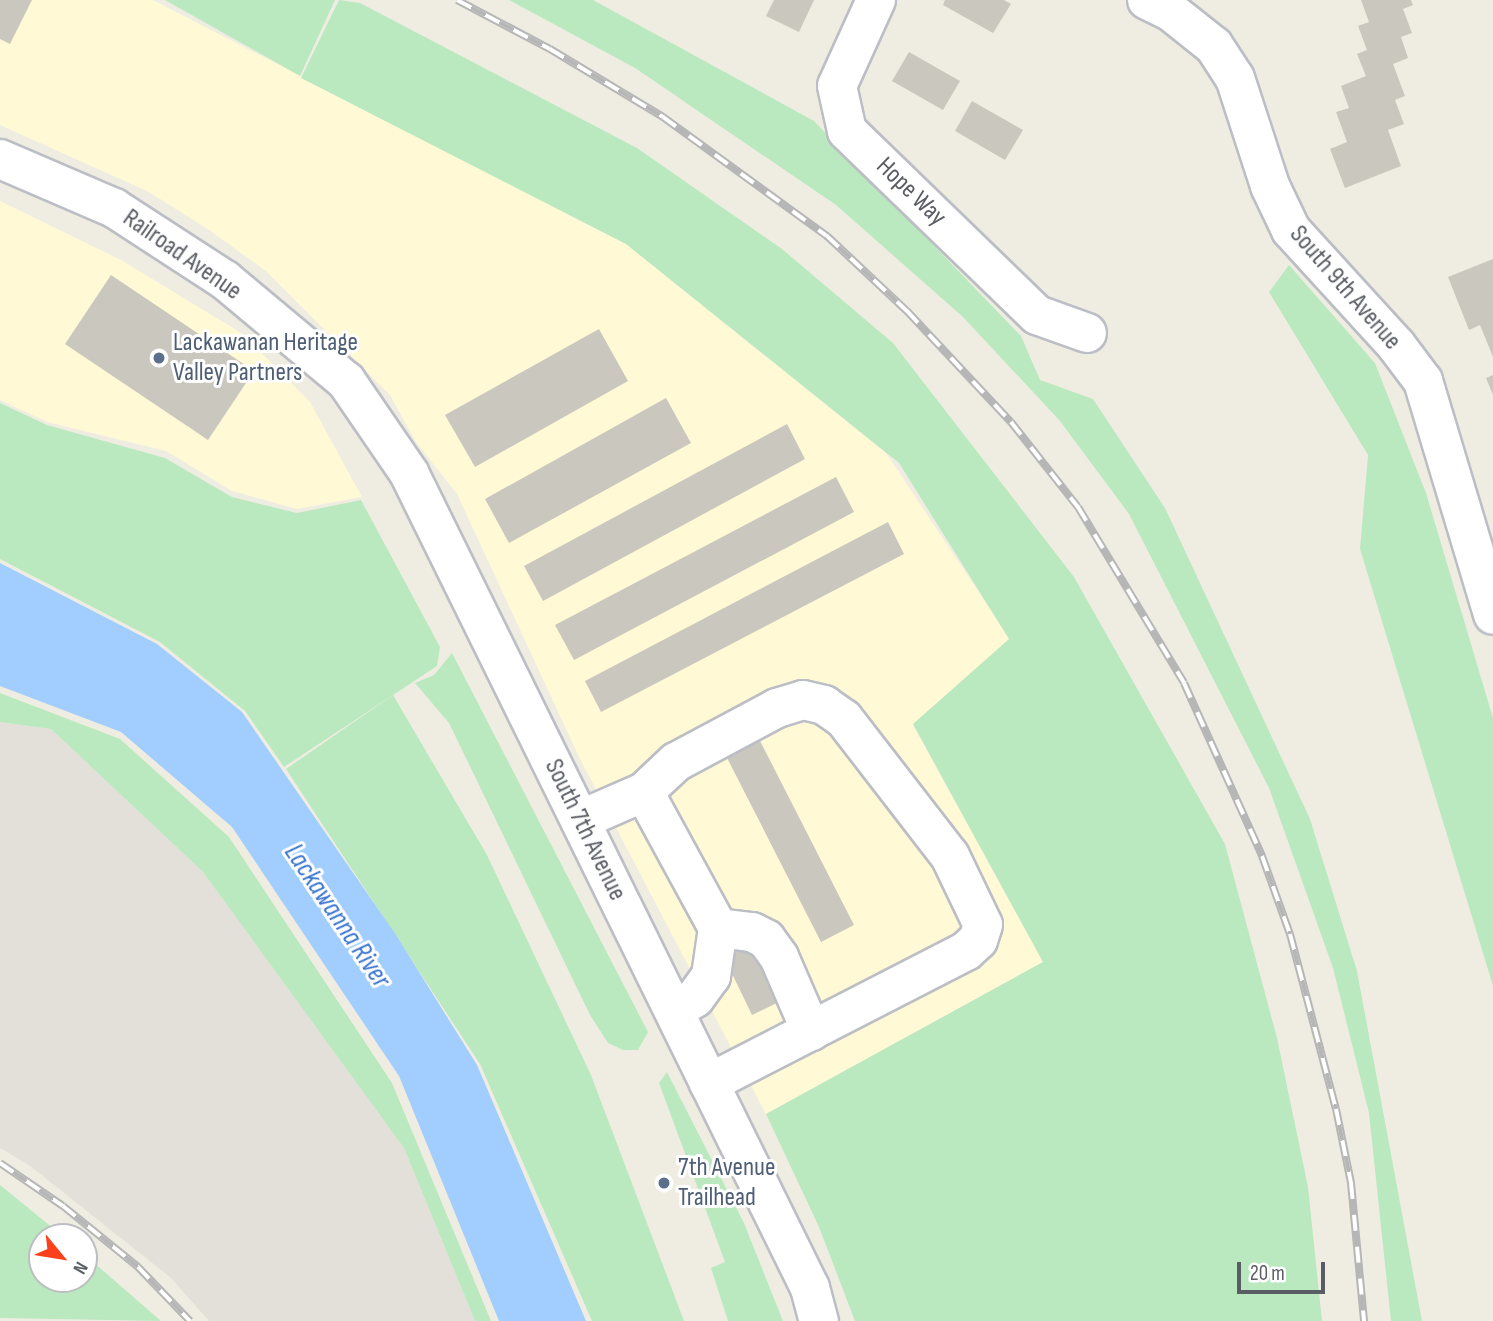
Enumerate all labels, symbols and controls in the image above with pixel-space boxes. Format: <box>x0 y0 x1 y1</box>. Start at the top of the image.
street label: Hope Way <box>869 151 953 233</box>
street label: Railroad Avenue <box>117 203 247 307</box>
street label: South 9th Avenue <box>1283 219 1407 357</box>
place label: Lackawanan Heritage Valley Partners <box>173 327 358 388</box>
marker: Lackawanan Heritage Valley Partners <box>151 350 167 366</box>
street label: South 7th Avenue <box>537 754 633 906</box>
water label: Lackawanna River <box>277 838 397 994</box>
place label: 7th Avenue Trailhead <box>678 1152 775 1214</box>
marker: 7th Avenue Trailhead <box>656 1175 672 1191</box>
north arrow <box>28 1223 98 1293</box>
scale bar <box>1241 1248 1328 1292</box>
text: N <box>67 1258 92 1278</box>
text: 20 m <box>1250 1261 1285 1286</box>

